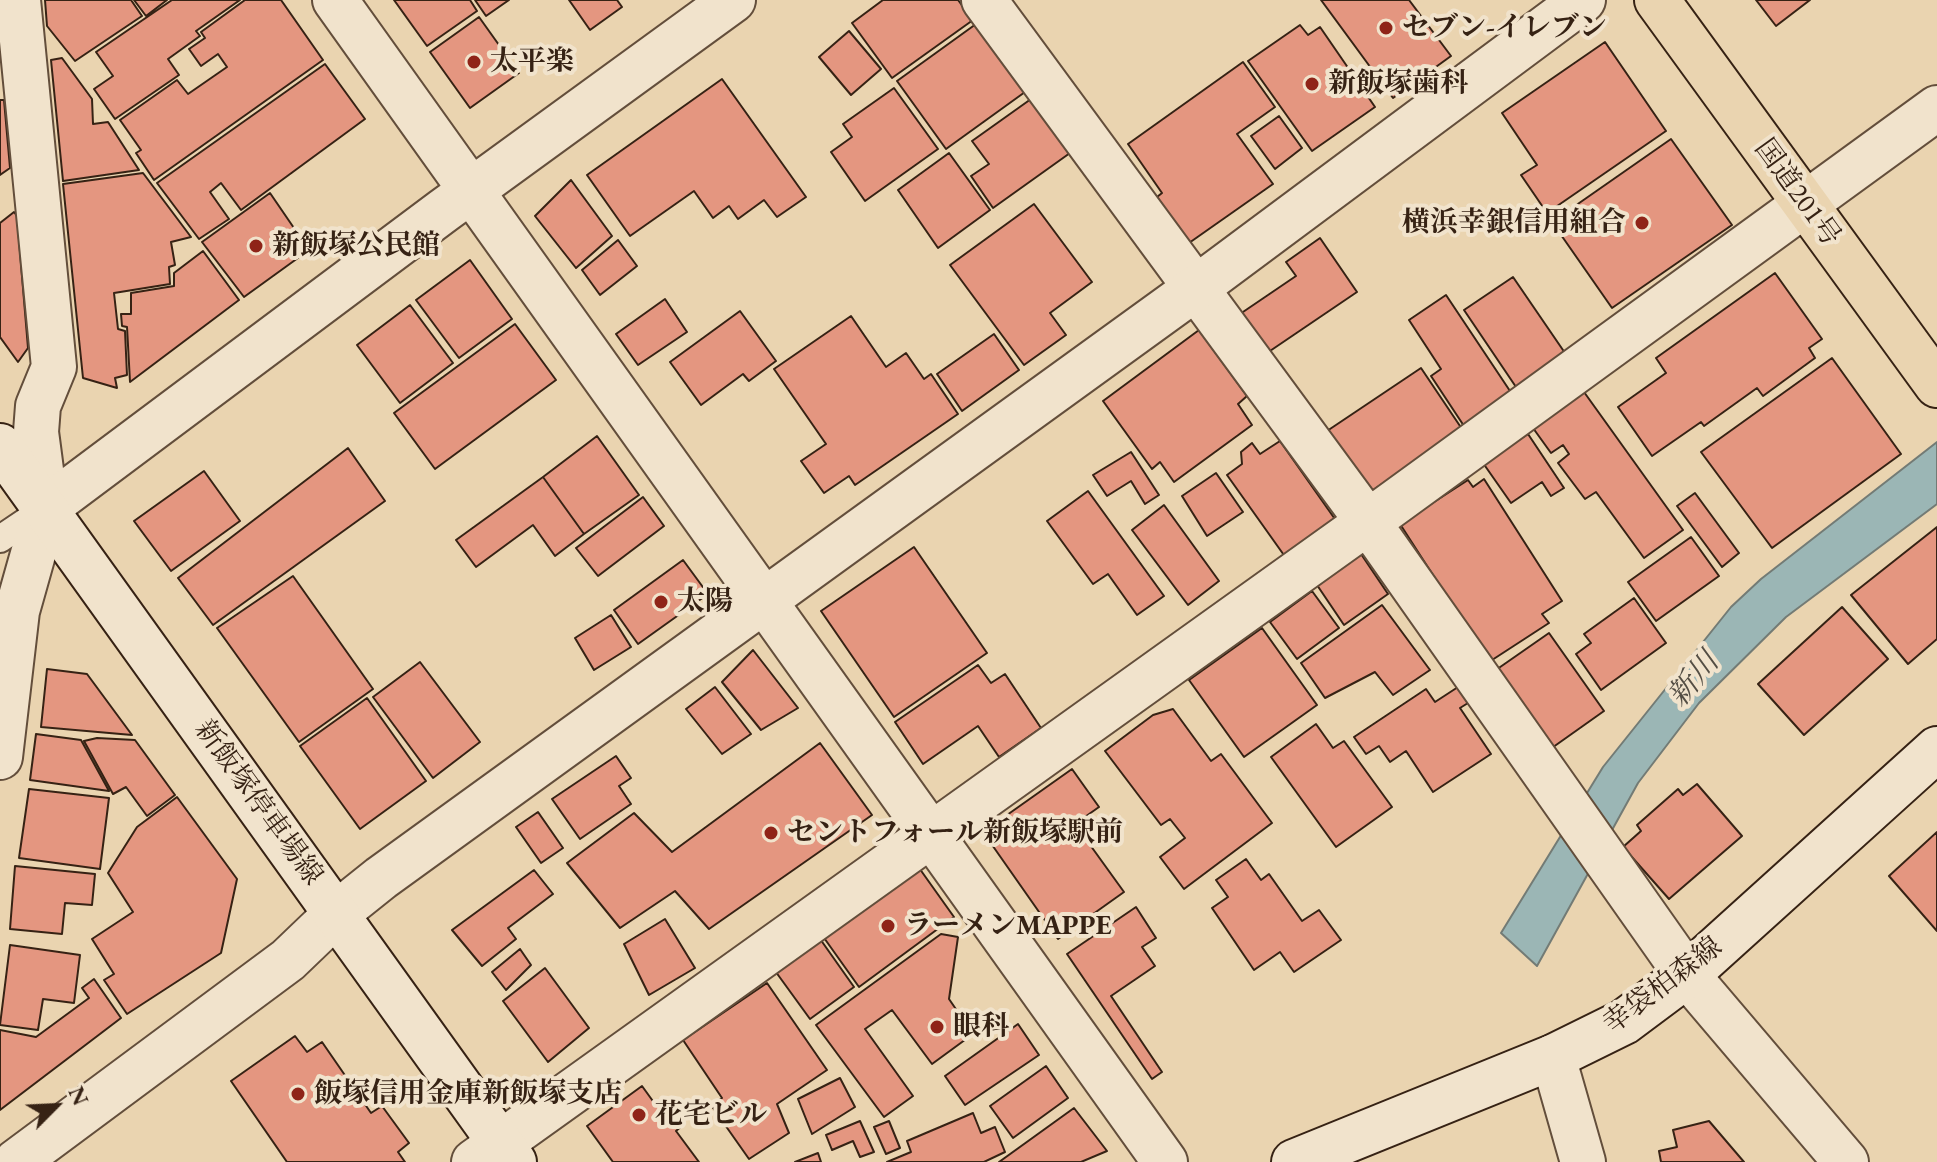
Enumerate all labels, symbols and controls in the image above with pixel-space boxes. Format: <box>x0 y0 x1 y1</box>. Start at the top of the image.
place label: セブン-イレブン <box>1402 11 1607 45</box>
marker: セブン-イレブン <box>1377 19 1395 37</box>
place label: 太平楽 <box>490 45 574 79</box>
marker: 太平楽 <box>465 53 483 71</box>
place label: 新飯塚歯科 <box>1328 67 1468 101</box>
marker: 新飯塚歯科 <box>1303 75 1321 93</box>
street label: 国道201号 <box>1747 133 1847 253</box>
place label: 横浜幸銀信用組合 <box>1402 206 1626 240</box>
marker: 横浜幸銀信用組合 <box>1633 214 1651 232</box>
place label: 新飯塚公民館 <box>272 229 440 263</box>
marker: 新飯塚公民館 <box>247 237 265 255</box>
place label: 太陽 <box>677 585 733 619</box>
marker: 太陽 <box>652 593 670 611</box>
water label: 新川 <box>1661 645 1727 715</box>
street label: 新飯塚停車場線 <box>187 714 329 892</box>
place label: セントフォール新飯塚駅前 <box>787 816 1123 850</box>
marker: セントフォール新飯塚駅前 <box>762 824 780 842</box>
place label: ラーメンMAPPE <box>904 909 1112 943</box>
marker: ラーメンMAPPE <box>879 917 897 935</box>
street label: 幸袋柏森線 <box>1597 930 1729 1042</box>
place label: 眼科 <box>953 1010 1009 1044</box>
marker: 眼科 <box>928 1018 946 1036</box>
north arrow <box>16 1066 96 1146</box>
place label: 飯塚信用金庫新飯塚支店 <box>314 1077 622 1111</box>
text: N <box>62 1082 95 1110</box>
marker: 飯塚信用金庫新飯塚支店 <box>289 1085 307 1103</box>
place label: 花宅ビル <box>655 1098 767 1132</box>
marker: 花宅ビル <box>630 1106 648 1124</box>

